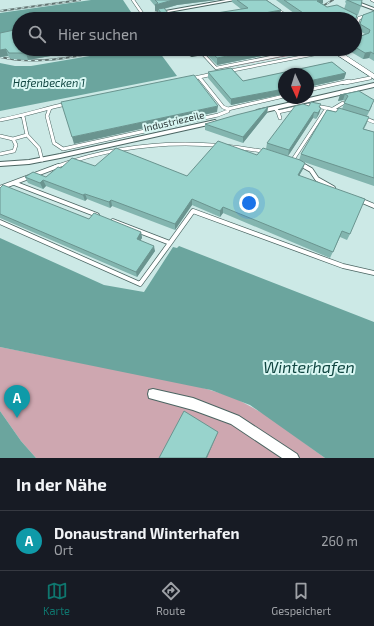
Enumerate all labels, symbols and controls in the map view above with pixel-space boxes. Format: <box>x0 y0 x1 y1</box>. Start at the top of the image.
search box <box>12 12 362 56</box>
icon: search <box>26 23 48 45</box>
text: Hier suchen <box>58 25 138 43</box>
north arrow <box>278 68 314 104</box>
water label: Hafenbecken 1 <box>13 76 85 89</box>
street label: Industriezeile <box>142 108 206 134</box>
your location <box>239 193 259 213</box>
water label: Winterhafen <box>263 357 355 376</box>
pin: A <box>4 385 30 418</box>
text: In der Nähe <box>16 474 107 494</box>
text: Donaustrand Winterhafen <box>54 524 240 542</box>
text: A <box>25 533 33 549</box>
text: 260 m <box>321 533 358 549</box>
text: Ort <box>54 542 73 558</box>
tab: Karte <box>43 580 70 617</box>
tab: Route <box>156 580 185 617</box>
tab: Gespeichert <box>271 580 331 617</box>

